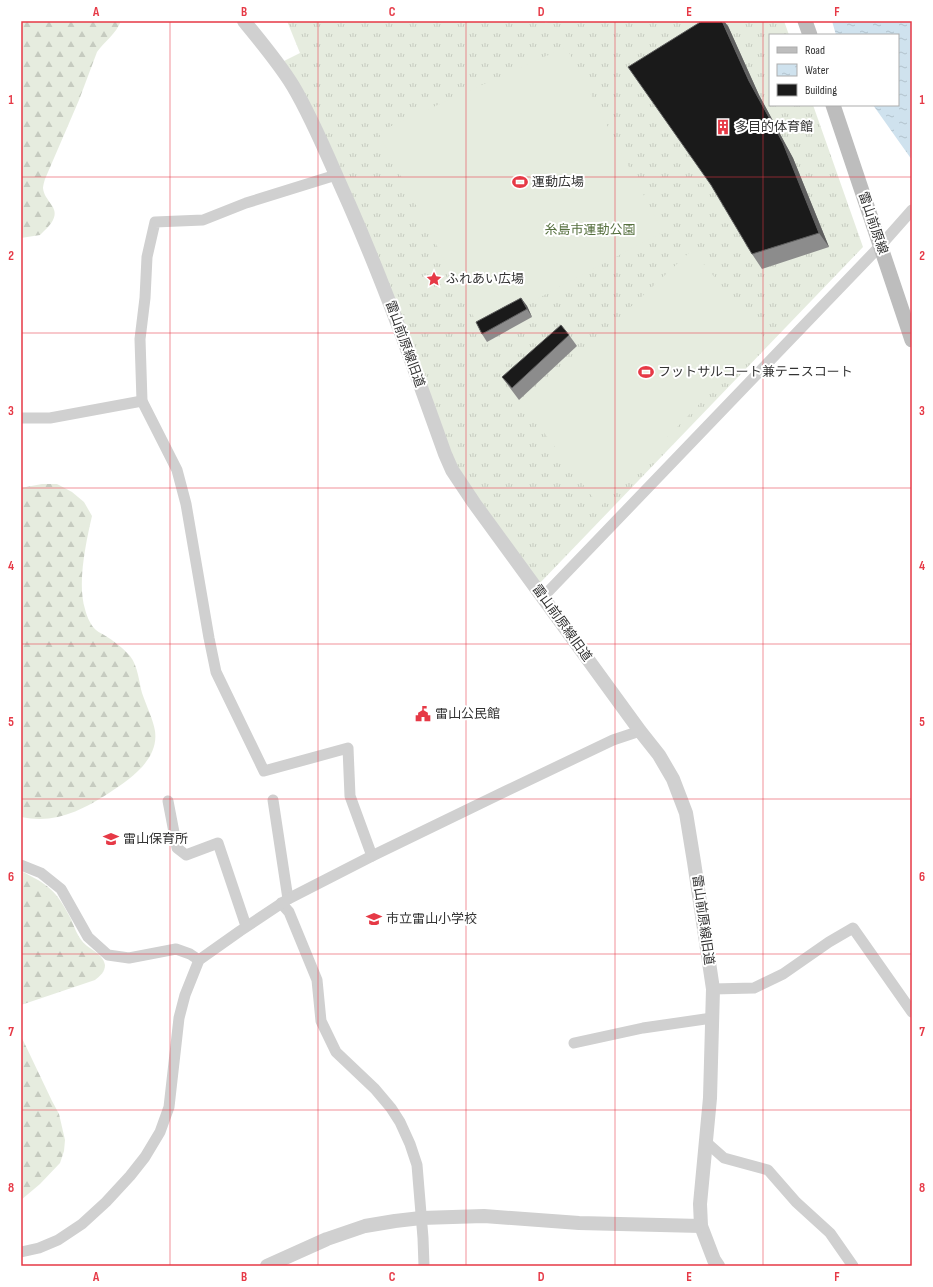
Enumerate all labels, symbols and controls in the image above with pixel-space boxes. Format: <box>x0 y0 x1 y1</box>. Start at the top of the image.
text: A <box>92 4 100 20</box>
text: B <box>241 4 247 20</box>
text: C <box>389 4 396 20</box>
text: D <box>538 4 545 20</box>
text: E <box>686 4 692 20</box>
text: F <box>834 4 840 20</box>
legend <box>769 34 899 106</box>
text: Road <box>805 43 825 58</box>
text: Water <box>805 63 829 78</box>
text: Building <box>805 83 837 98</box>
text: 1 <box>8 92 14 108</box>
text: 1 <box>919 92 925 108</box>
building icon: 多目的体育館 <box>714 118 732 136</box>
place label: 多目的体育館 <box>735 119 813 135</box>
sports icon: 運動広場 <box>511 173 529 191</box>
place label: 運動広場 <box>532 174 584 190</box>
street label: 雷山前原線 <box>855 190 891 256</box>
park label: 糸島市運動公園 <box>544 222 636 238</box>
text: 2 <box>8 248 14 264</box>
text: 2 <box>919 248 925 264</box>
place icon: ふれあい広場 <box>425 270 443 288</box>
place label: ふれあい広場 <box>446 271 524 287</box>
street label: 雷山前原線旧道 <box>382 299 428 389</box>
sports icon: フットサルコート兼テニスコート <box>637 363 655 381</box>
place label: フットサルコート兼テニスコート <box>658 364 853 380</box>
text: 3 <box>8 403 14 419</box>
text: 3 <box>919 403 925 419</box>
text: 4 <box>8 558 14 574</box>
text: 4 <box>919 558 925 574</box>
street label: 雷山前原線旧道 <box>529 581 595 665</box>
public building icon: 雷山公民館 <box>414 705 432 723</box>
place label: 雷山公民館 <box>435 706 500 722</box>
text: 5 <box>8 714 14 730</box>
text: 5 <box>919 714 925 730</box>
school or university icon: 雷山保育所 <box>102 830 120 848</box>
place label: 雷山保育所 <box>123 831 188 847</box>
text: 6 <box>8 869 14 885</box>
text: 6 <box>919 869 925 885</box>
street label: 雷山前原線旧道 <box>689 874 717 966</box>
school or university icon: 市立雷山小学校 <box>365 910 383 928</box>
place label: 市立雷山小学校 <box>386 911 477 927</box>
text: 7 <box>8 1024 14 1040</box>
text: 7 <box>919 1024 925 1040</box>
text: 8 <box>8 1180 14 1196</box>
text: 8 <box>919 1180 925 1196</box>
text: A <box>92 1269 100 1285</box>
text: B <box>241 1269 247 1285</box>
text: C <box>389 1269 396 1285</box>
text: D <box>538 1269 545 1285</box>
text: E <box>686 1269 692 1285</box>
text: F <box>834 1269 840 1285</box>

